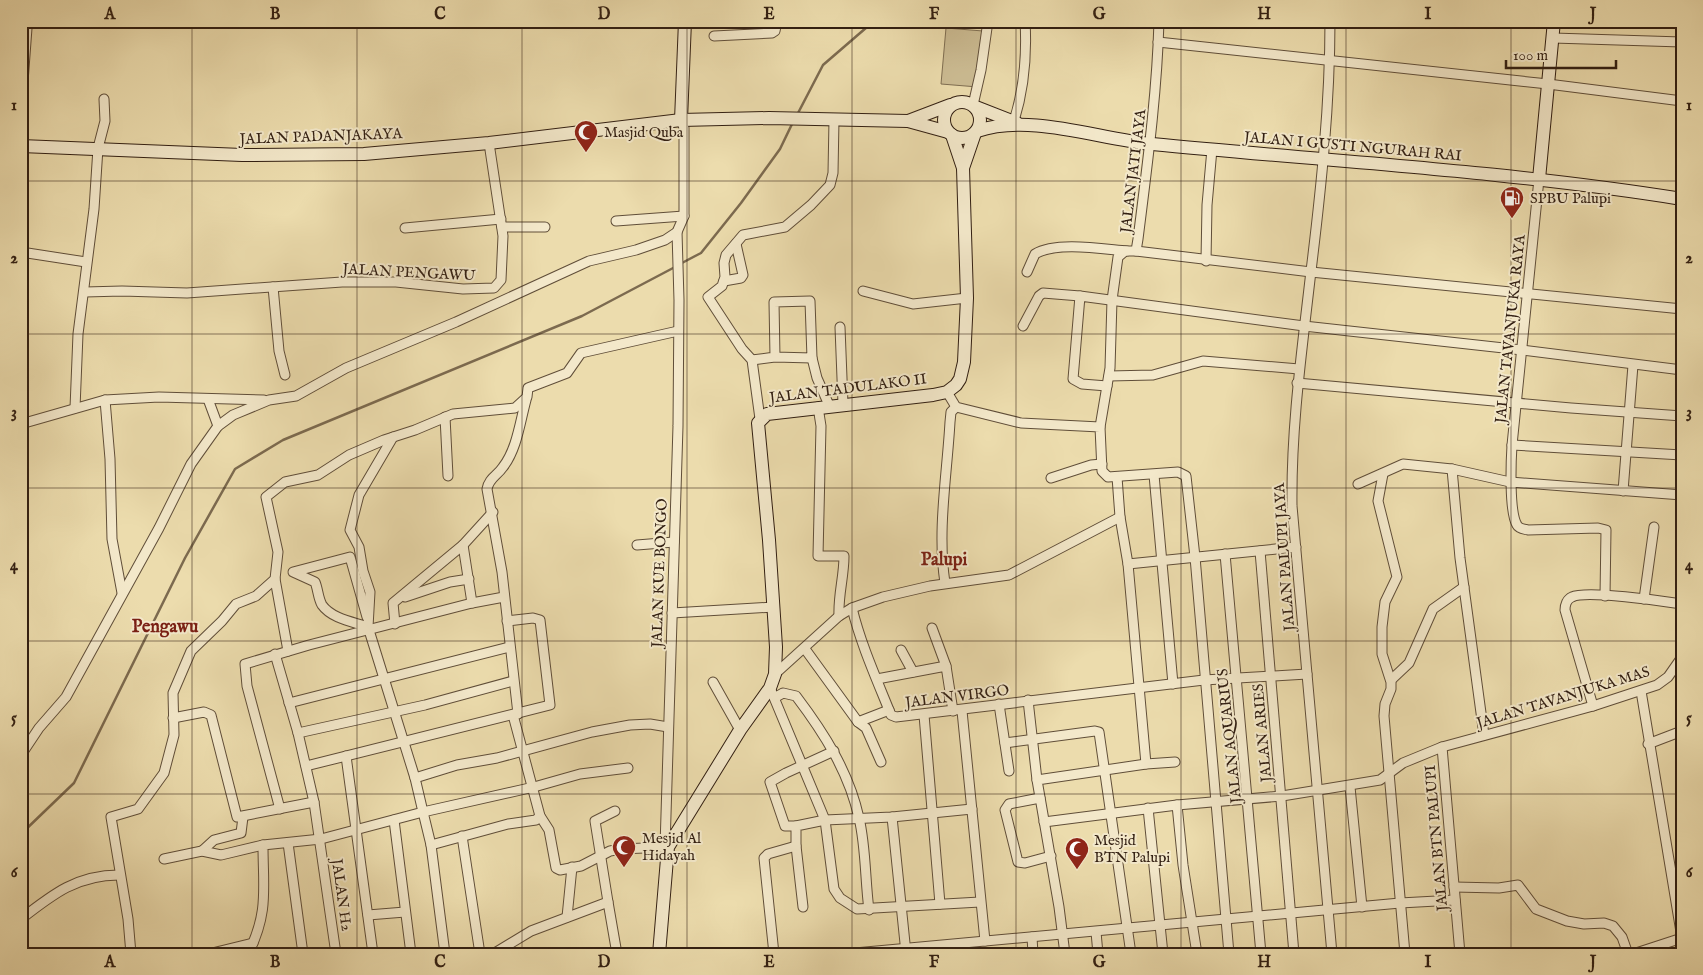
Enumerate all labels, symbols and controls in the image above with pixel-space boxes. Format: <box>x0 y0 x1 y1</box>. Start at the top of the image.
text: A <box>104 5 117 25</box>
text: B <box>270 5 281 25</box>
text: C <box>434 5 446 25</box>
text: D <box>598 5 611 25</box>
text: E <box>763 5 775 25</box>
text: F <box>929 5 940 25</box>
text: G <box>1093 5 1106 25</box>
text: H <box>1257 5 1271 25</box>
text: I <box>1425 5 1432 25</box>
text: J <box>1588 5 1597 25</box>
scale bar <box>1506 38 1616 70</box>
text: 100 m <box>1513 46 1549 65</box>
text: 1 <box>11 96 17 116</box>
text: 1 <box>1686 96 1692 116</box>
street label: JALAN JATI JAYA <box>1116 107 1151 236</box>
mosque icon: Masjid Quba <box>573 119 599 153</box>
place label: Masjid Quba <box>604 123 684 142</box>
street label: JALAN PADANJAKAYA <box>237 124 404 149</box>
street label: JALAN I GUSTI NGURAH RAI <box>1241 127 1463 166</box>
fuel station icon: SPBU Palupi <box>1499 185 1525 219</box>
place label: SPBU Palupi <box>1530 189 1611 208</box>
street label: JALAN TAVANJUKA RAYA <box>1491 233 1530 426</box>
text: 2 <box>10 249 18 269</box>
text: 2 <box>1685 249 1693 269</box>
street label: JALAN PENGAWU <box>340 259 476 285</box>
street label: JALAN TADULAKO II <box>766 369 928 408</box>
text: 3 <box>11 403 17 423</box>
text: 3 <box>1686 403 1692 423</box>
street label: JALAN PALUPI JAYA <box>1270 481 1299 634</box>
street label: JALAN KUE BONGO <box>647 498 672 650</box>
district label: Palupi <box>921 549 968 572</box>
text: 4 <box>10 556 19 576</box>
text: 4 <box>1685 556 1694 576</box>
district label: Pengawu <box>132 616 199 639</box>
street label: JALAN TAVANJUKA MAS <box>1472 662 1652 733</box>
street label: JALAN AQUARIUS <box>1213 668 1246 806</box>
street label: JALAN VIRGO <box>902 681 1010 713</box>
street label: JALAN ARIES <box>1249 683 1276 785</box>
text: 5 <box>11 709 17 729</box>
text: 5 <box>1686 709 1692 729</box>
street label: JALAN BTN PALUPI <box>1421 763 1453 914</box>
place label: Mesjid Al Hidayah <box>642 829 702 865</box>
place label: Mesjid BTN Palupi <box>1094 831 1170 867</box>
mosque icon: Mesjid Al Hidayah <box>611 834 637 868</box>
mosque icon: Mesjid BTN Palupi <box>1064 836 1090 870</box>
street label: JALAN H2 <box>327 856 356 932</box>
text: 6 <box>11 863 19 883</box>
text: 6 <box>1686 863 1694 883</box>
text: A <box>104 953 117 973</box>
text: B <box>270 953 281 973</box>
text: C <box>434 953 446 973</box>
text: D <box>598 953 611 973</box>
text: E <box>763 953 775 973</box>
text: F <box>929 953 940 973</box>
text: G <box>1093 953 1106 973</box>
text: H <box>1257 953 1271 973</box>
text: I <box>1425 953 1432 973</box>
text: J <box>1588 953 1597 973</box>

